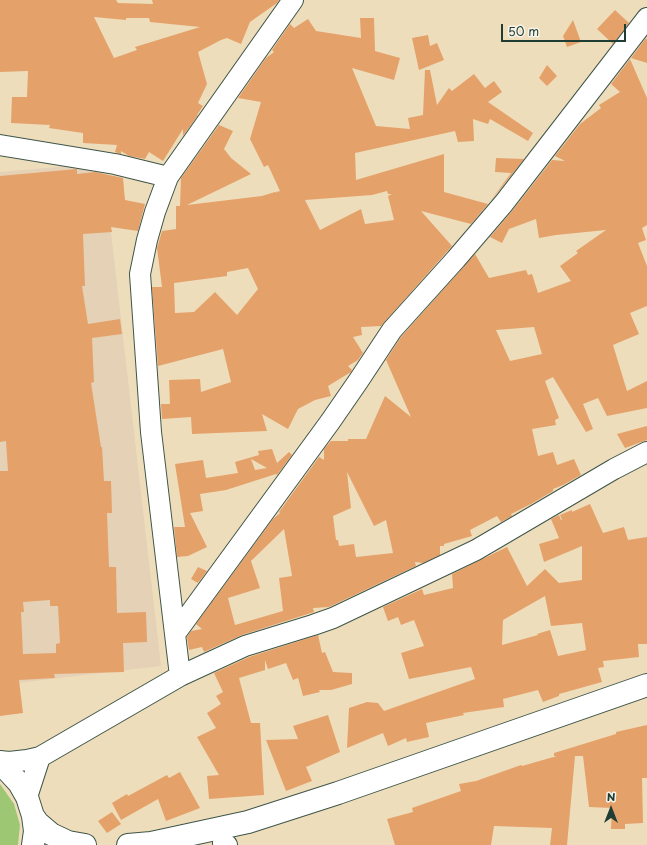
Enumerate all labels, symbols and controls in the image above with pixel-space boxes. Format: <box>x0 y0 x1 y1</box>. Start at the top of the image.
scale bar <box>503 16 628 42</box>
text: 50 m <box>508 22 539 40</box>
text: N <box>607 788 615 805</box>
north arrow <box>591 789 631 829</box>

